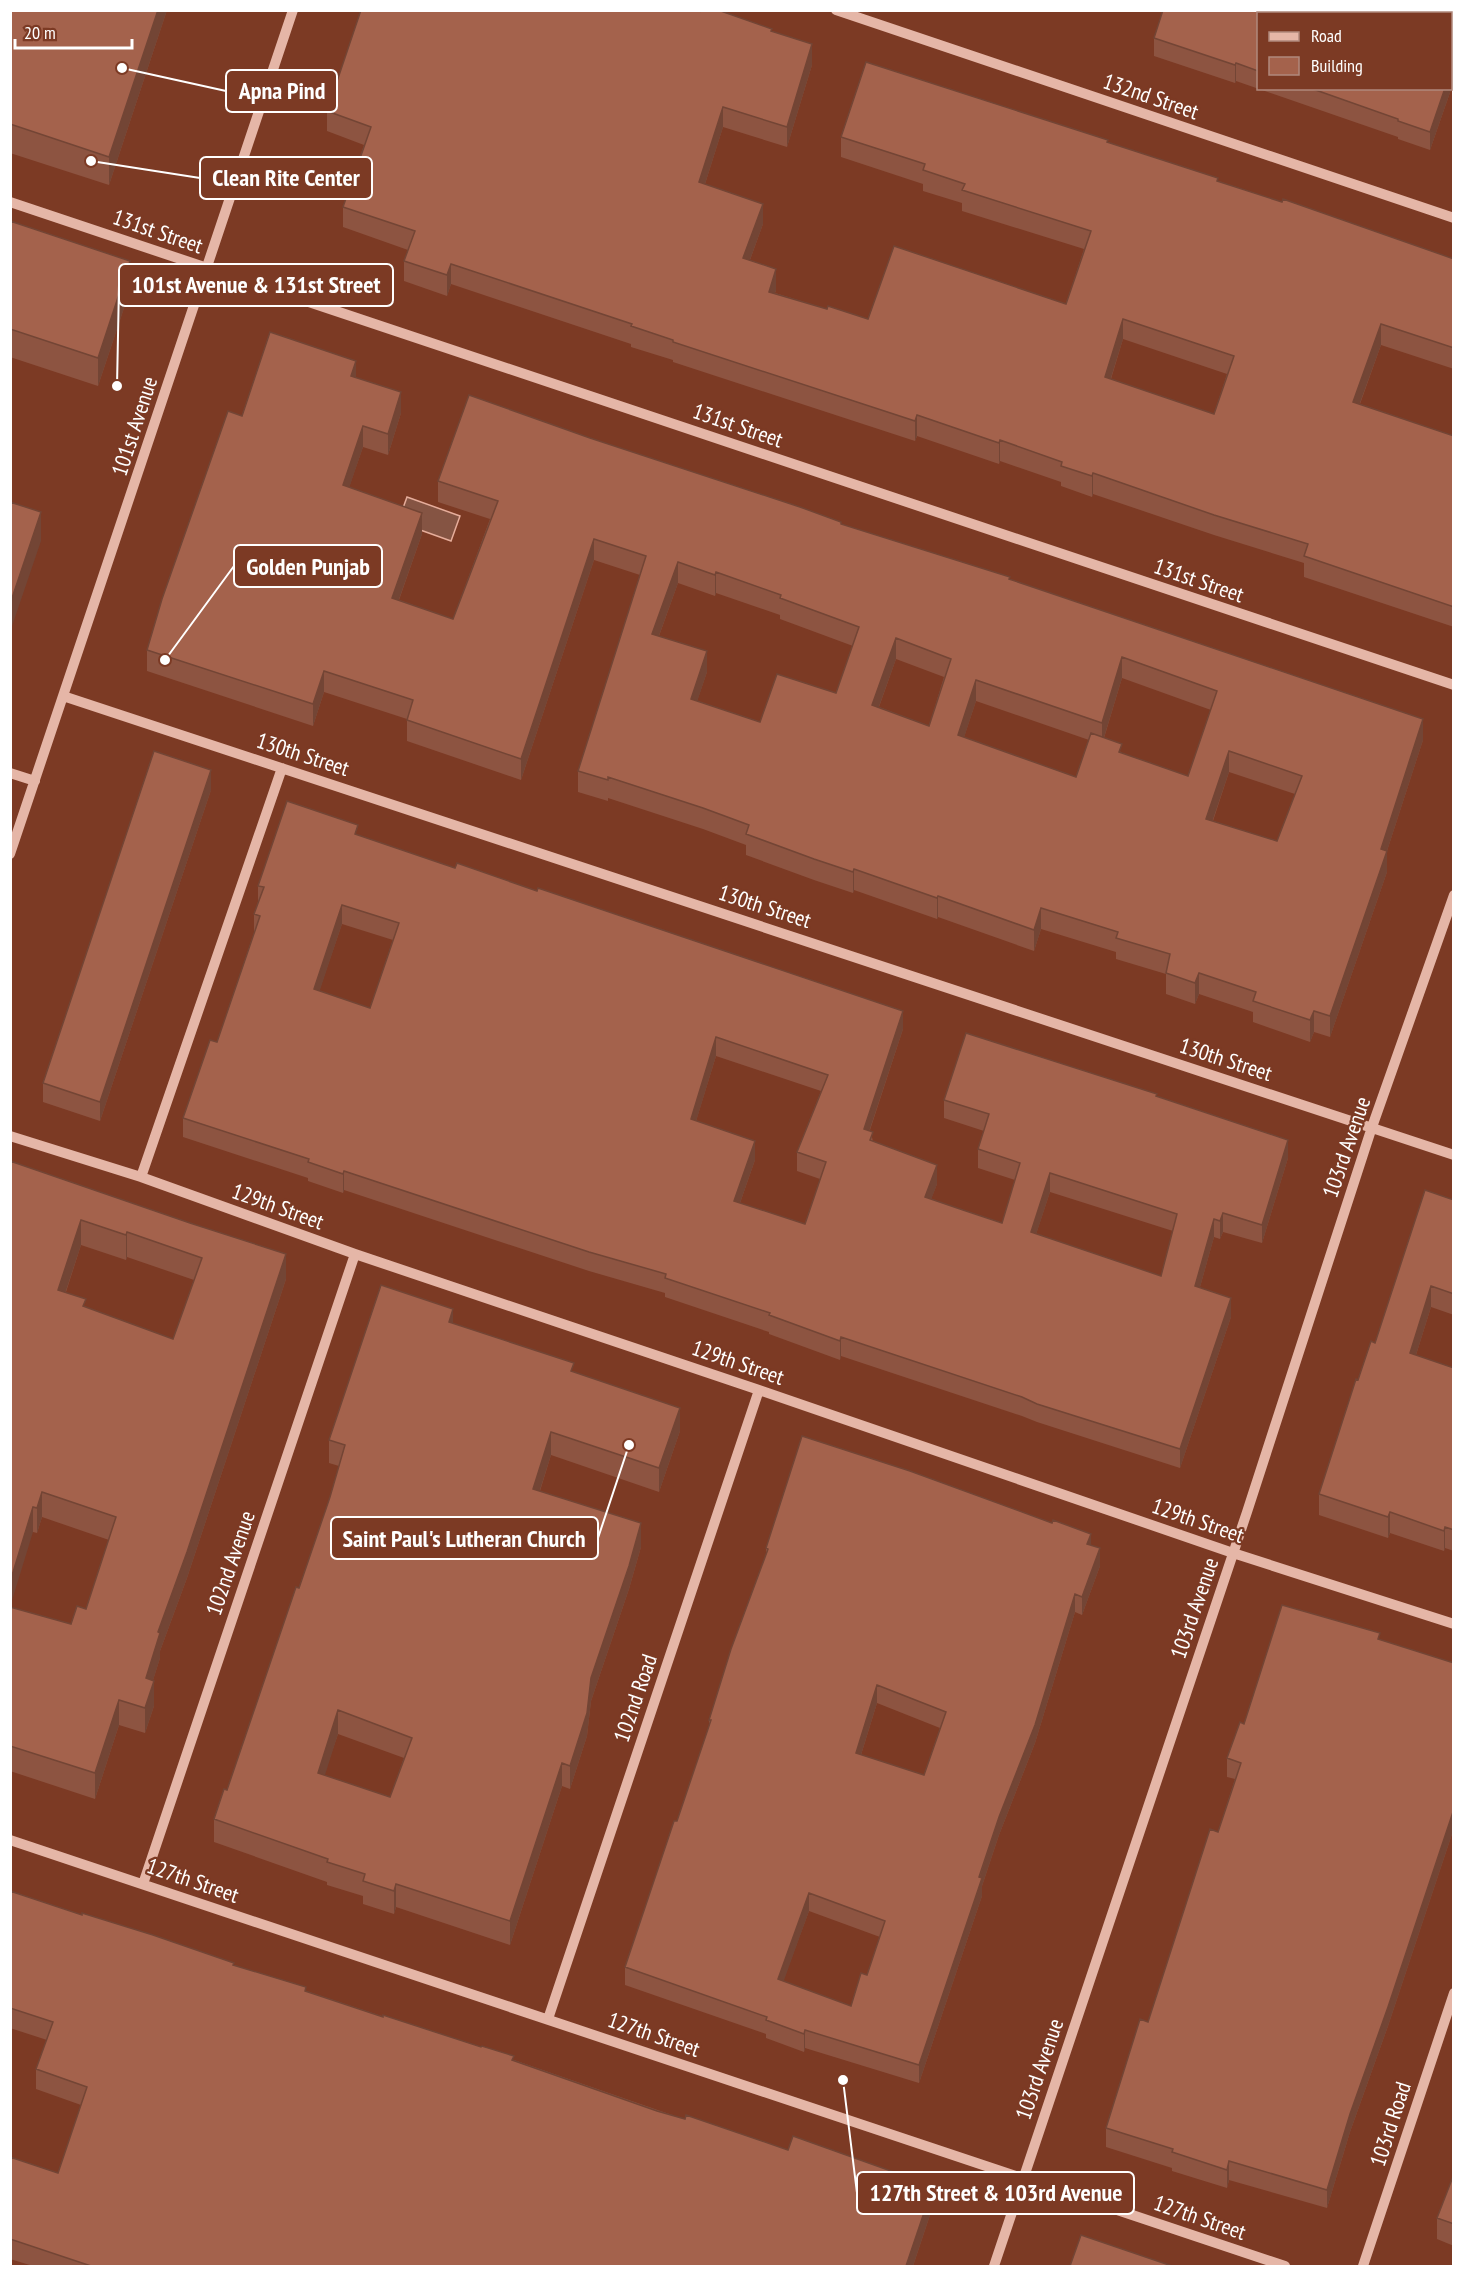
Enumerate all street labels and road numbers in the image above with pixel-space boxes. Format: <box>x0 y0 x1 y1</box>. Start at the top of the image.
street label: 132nd Street <box>1100 67 1202 125</box>
street label: 131st Street <box>109 203 207 259</box>
street label: 101st Avenue <box>105 373 163 479</box>
street label: 131st Street <box>689 397 787 453</box>
street label: 131st Street <box>1150 552 1248 608</box>
street label: 130th Street <box>253 726 353 782</box>
street label: 130th Street <box>715 878 815 934</box>
street label: 130th Street <box>1176 1031 1276 1087</box>
street label: 103rd Avenue <box>1316 1093 1376 1201</box>
street label: 129th Street <box>228 1176 328 1236</box>
street label: 129th Street <box>688 1333 788 1391</box>
street label: 129th Street <box>1148 1491 1248 1549</box>
street label: 102nd Avenue <box>199 1507 261 1619</box>
street label: 103rd Avenue <box>1164 1554 1224 1662</box>
street label: 102nd Road <box>607 1650 663 1746</box>
street label: 127th Street <box>143 1851 243 1909</box>
street label: 127th Street <box>604 2005 704 2063</box>
street label: 103rd Avenue <box>1009 2015 1069 2123</box>
street label: 103rd Road <box>1363 2078 1417 2170</box>
street label: 127th Street <box>1150 2188 1250 2246</box>

